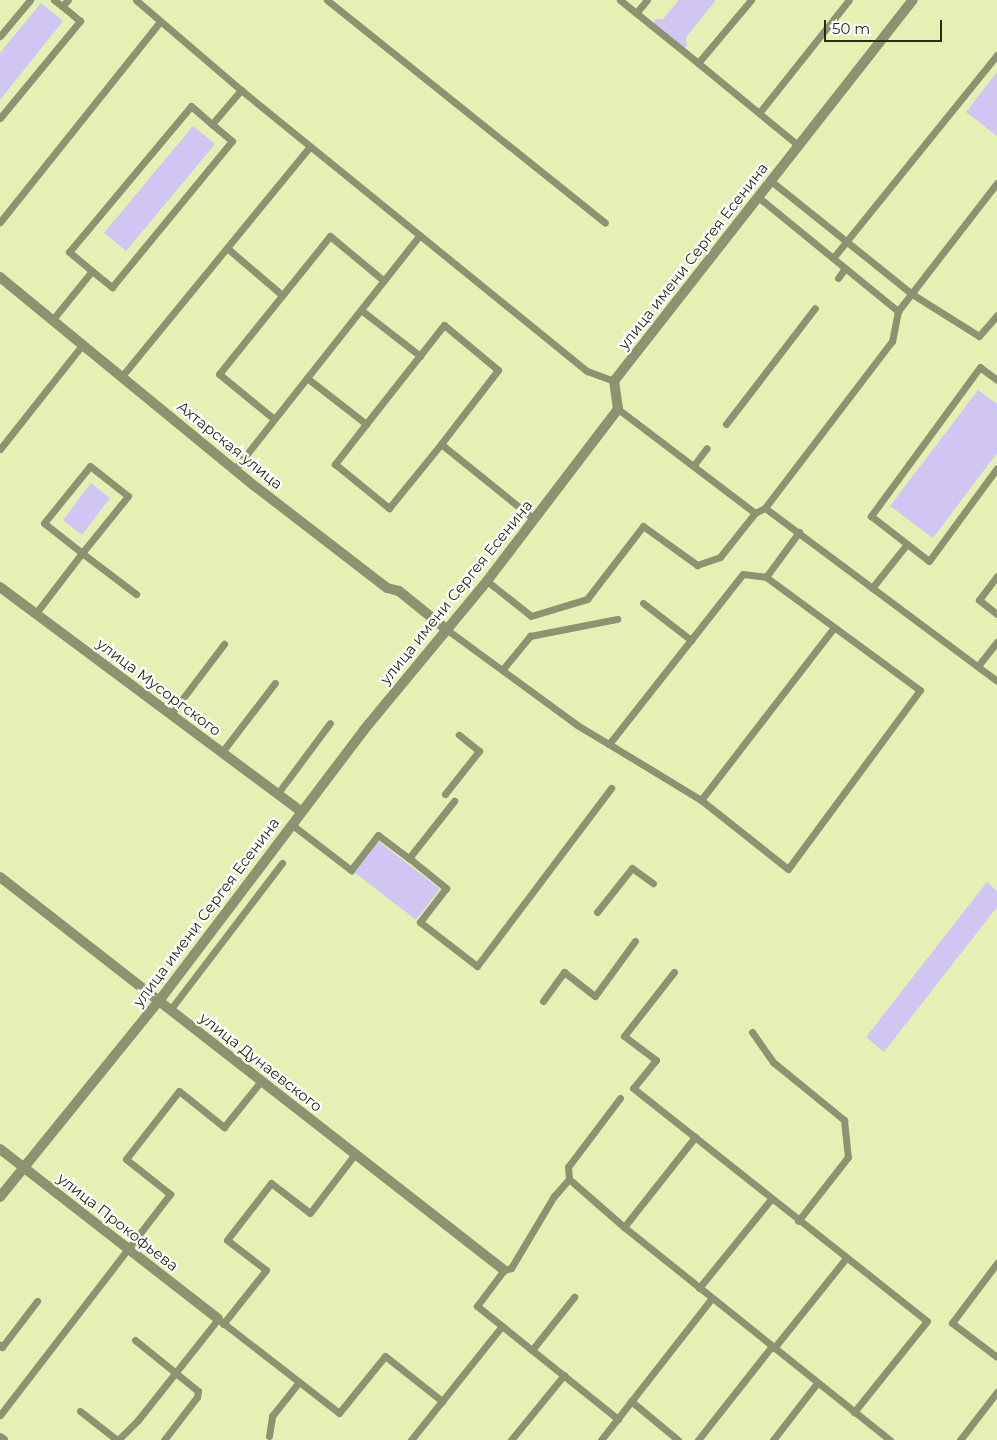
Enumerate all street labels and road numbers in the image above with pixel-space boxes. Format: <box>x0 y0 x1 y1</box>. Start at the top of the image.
street label: улица имени Сергея Есенина <box>614 159 772 353</box>
street label: Ахтарская улица <box>174 397 286 493</box>
street label: улица имени Сергея Есенина <box>376 496 536 688</box>
street label: улица Мусоргского <box>93 634 225 740</box>
street label: улица имени Сергея Есенина <box>129 814 283 1010</box>
street label: улица Дунаевского <box>196 1009 326 1115</box>
street label: улица Прокофьева <box>54 1169 182 1275</box>

